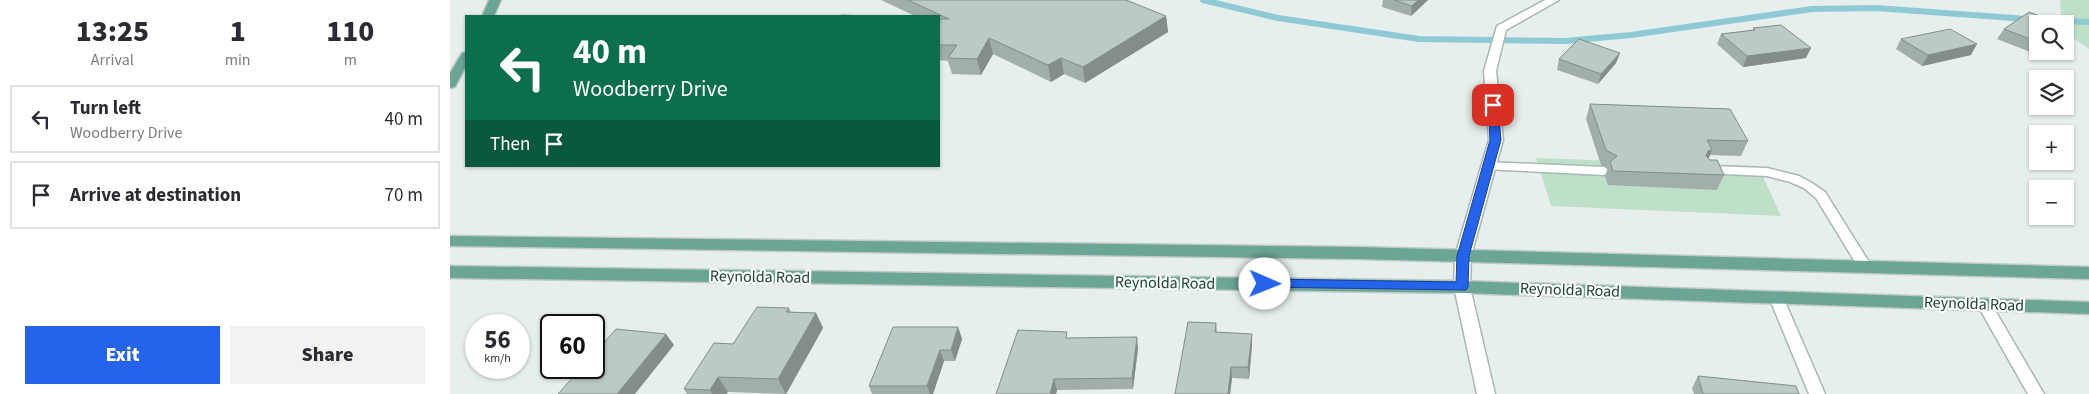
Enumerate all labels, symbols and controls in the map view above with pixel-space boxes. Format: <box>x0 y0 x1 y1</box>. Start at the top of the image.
text: 13:25 <box>76 10 149 53</box>
text: 1 <box>230 10 246 53</box>
text: 110 <box>326 10 374 53</box>
map controls <box>2029 15 2074 225</box>
button: search <box>2029 15 2074 60</box>
text: 40 m <box>573 27 647 77</box>
icon: left <box>490 35 555 100</box>
text: Arrival <box>91 49 134 71</box>
text: min <box>225 49 251 71</box>
text: m <box>344 49 357 71</box>
button: layers <box>2029 70 2074 115</box>
text: Woodberry Drive <box>573 73 728 105</box>
pin <box>1472 84 1514 126</box>
icon: arrive <box>1479 91 1507 119</box>
text: Turn left <box>70 95 141 122</box>
icon: left <box>27 105 55 133</box>
text: 40 m <box>385 106 423 133</box>
text: Woodberry Drive <box>70 122 182 144</box>
button: + <box>2029 125 2074 170</box>
icon: arrive <box>540 130 568 158</box>
text: Then <box>490 131 530 158</box>
button: − <box>2029 180 2074 225</box>
icon: arrive <box>27 181 55 209</box>
text: Arrive at destination <box>70 182 241 209</box>
text: 70 m <box>385 182 423 209</box>
position arrow <box>1238 257 1290 309</box>
street label: Reynolda Road <box>710 265 810 289</box>
street label: Reynolda Road <box>1115 271 1215 295</box>
street label: Reynolda Road <box>1519 277 1621 303</box>
street label: Reynolda Road <box>1923 291 2025 317</box>
speed limit sign: 60 <box>540 314 605 379</box>
text: 56 <box>484 322 511 358</box>
button: Exit <box>25 326 220 384</box>
button: Share <box>230 326 425 384</box>
text: km/h <box>484 350 511 367</box>

